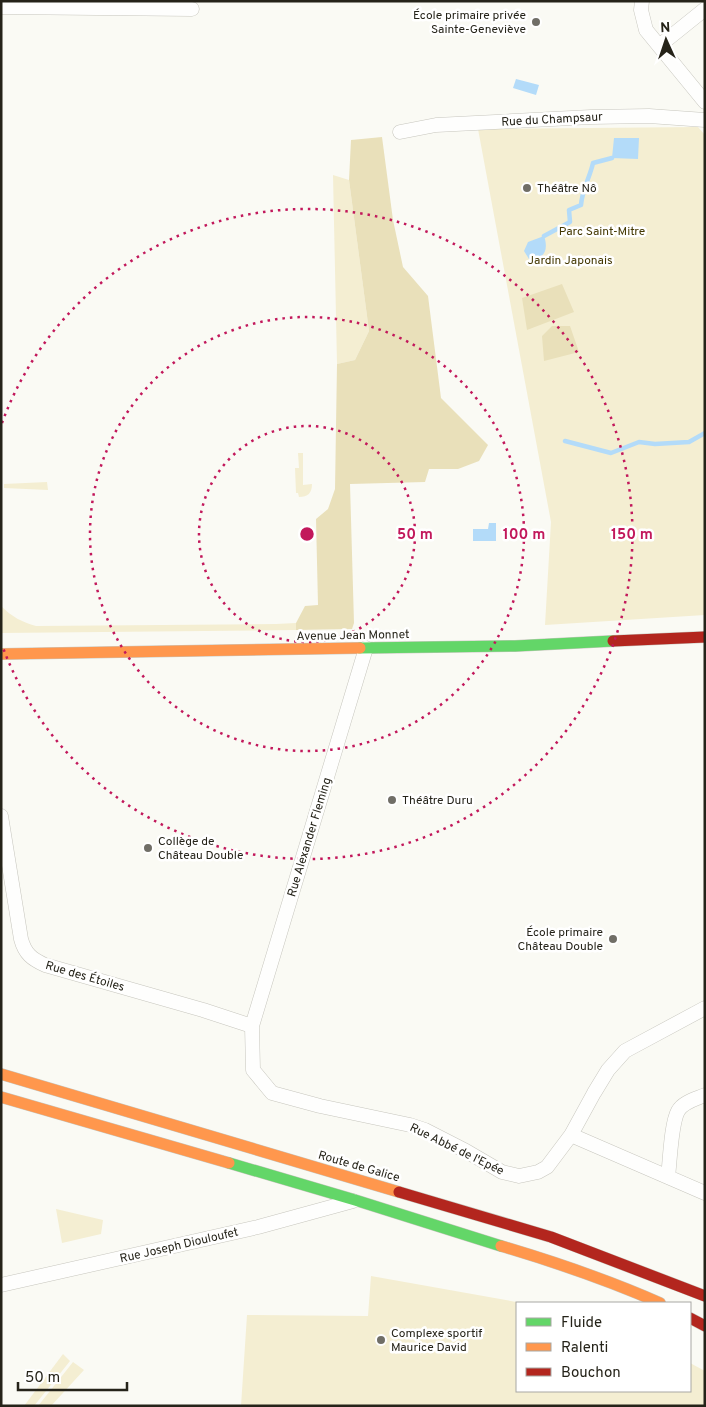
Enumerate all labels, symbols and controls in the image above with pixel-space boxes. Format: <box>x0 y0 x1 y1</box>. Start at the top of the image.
place label: École primaire privée Sainte-Geneviève <box>413 8 526 38</box>
north arrow <box>641 15 691 65</box>
marker: École primaire privée Sainte-Geneviève <box>530 16 542 28</box>
text: N <box>660 20 671 37</box>
street label: Rue du Champsaur <box>501 109 603 131</box>
place label: Théâtre Nô <box>537 181 597 197</box>
marker: Théâtre Nô <box>521 182 533 194</box>
park label: Parc Saint-Mitre <box>559 224 645 240</box>
park label: Jardin Japonais <box>527 253 613 269</box>
centre of rings <box>298 525 316 543</box>
text: 50 m <box>397 526 433 545</box>
text: 100 m <box>503 526 545 545</box>
text: 150 m <box>611 526 653 545</box>
street label: Avenue Jean Monnet <box>296 627 410 645</box>
street label: Rue Alexander Fleming <box>284 776 336 899</box>
place label: Théâtre Duru <box>402 793 473 809</box>
marker: Théâtre Duru <box>386 794 398 806</box>
place label: Collège de Château Double <box>158 834 243 864</box>
marker: Collège de Château Double <box>142 842 154 854</box>
place label: École primaire Château Double <box>518 925 603 955</box>
marker: École primaire Château Double <box>607 933 619 945</box>
street label: Rue des Étoiles <box>43 958 126 996</box>
street label: Rue Abbé de l'Epée <box>407 1120 506 1180</box>
street label: Route de Galice <box>316 1148 401 1186</box>
street label: Rue Joseph Diouloufet <box>118 1225 240 1267</box>
legend <box>516 1302 691 1392</box>
text: Fluide <box>561 1314 602 1333</box>
place label: Complexe sportif Maurice David <box>391 1326 482 1356</box>
marker: Complexe sportif Maurice David <box>375 1334 387 1346</box>
text: Ralenti <box>561 1339 608 1358</box>
scale bar <box>18 1360 126 1392</box>
text: Bouchon <box>561 1364 621 1383</box>
text: 50 m <box>25 1369 60 1388</box>

